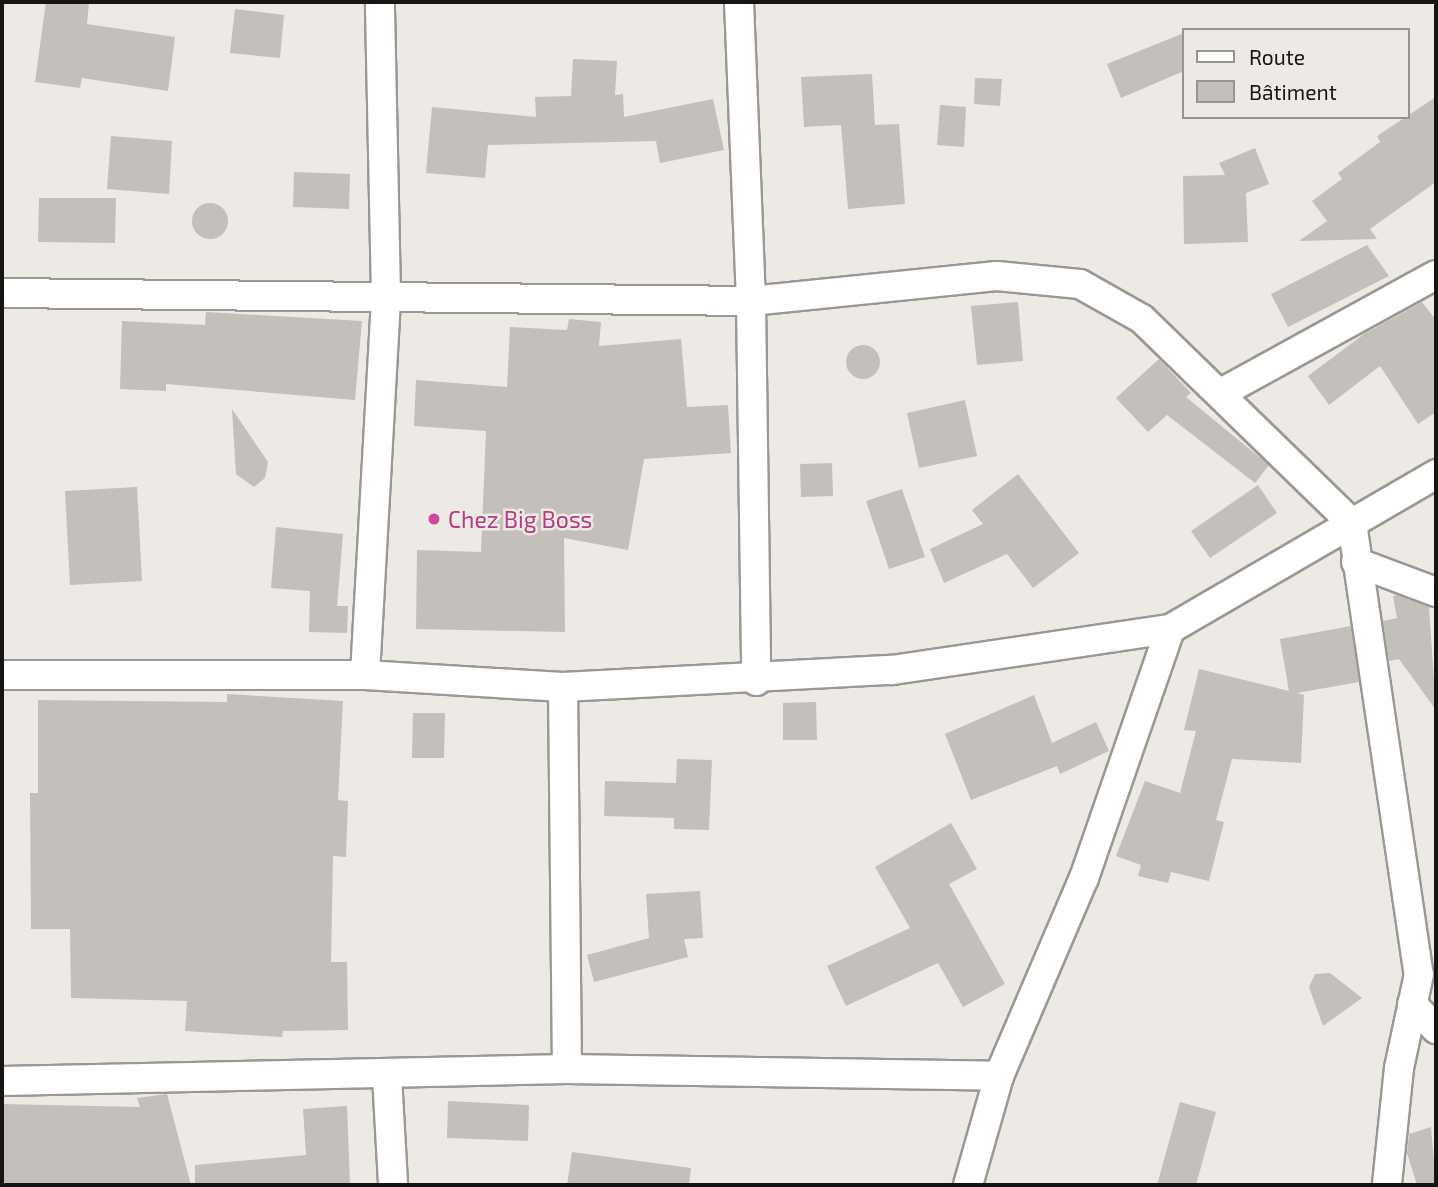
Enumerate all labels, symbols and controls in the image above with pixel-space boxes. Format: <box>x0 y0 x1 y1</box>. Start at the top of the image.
legend <box>1182 28 1410 119</box>
text: Route <box>1249 44 1305 69</box>
text: Bâtiment <box>1249 79 1337 104</box>
place label: Chez Big Boss <box>448 505 592 533</box>
marker: Chez Big Boss <box>426 511 442 527</box>

